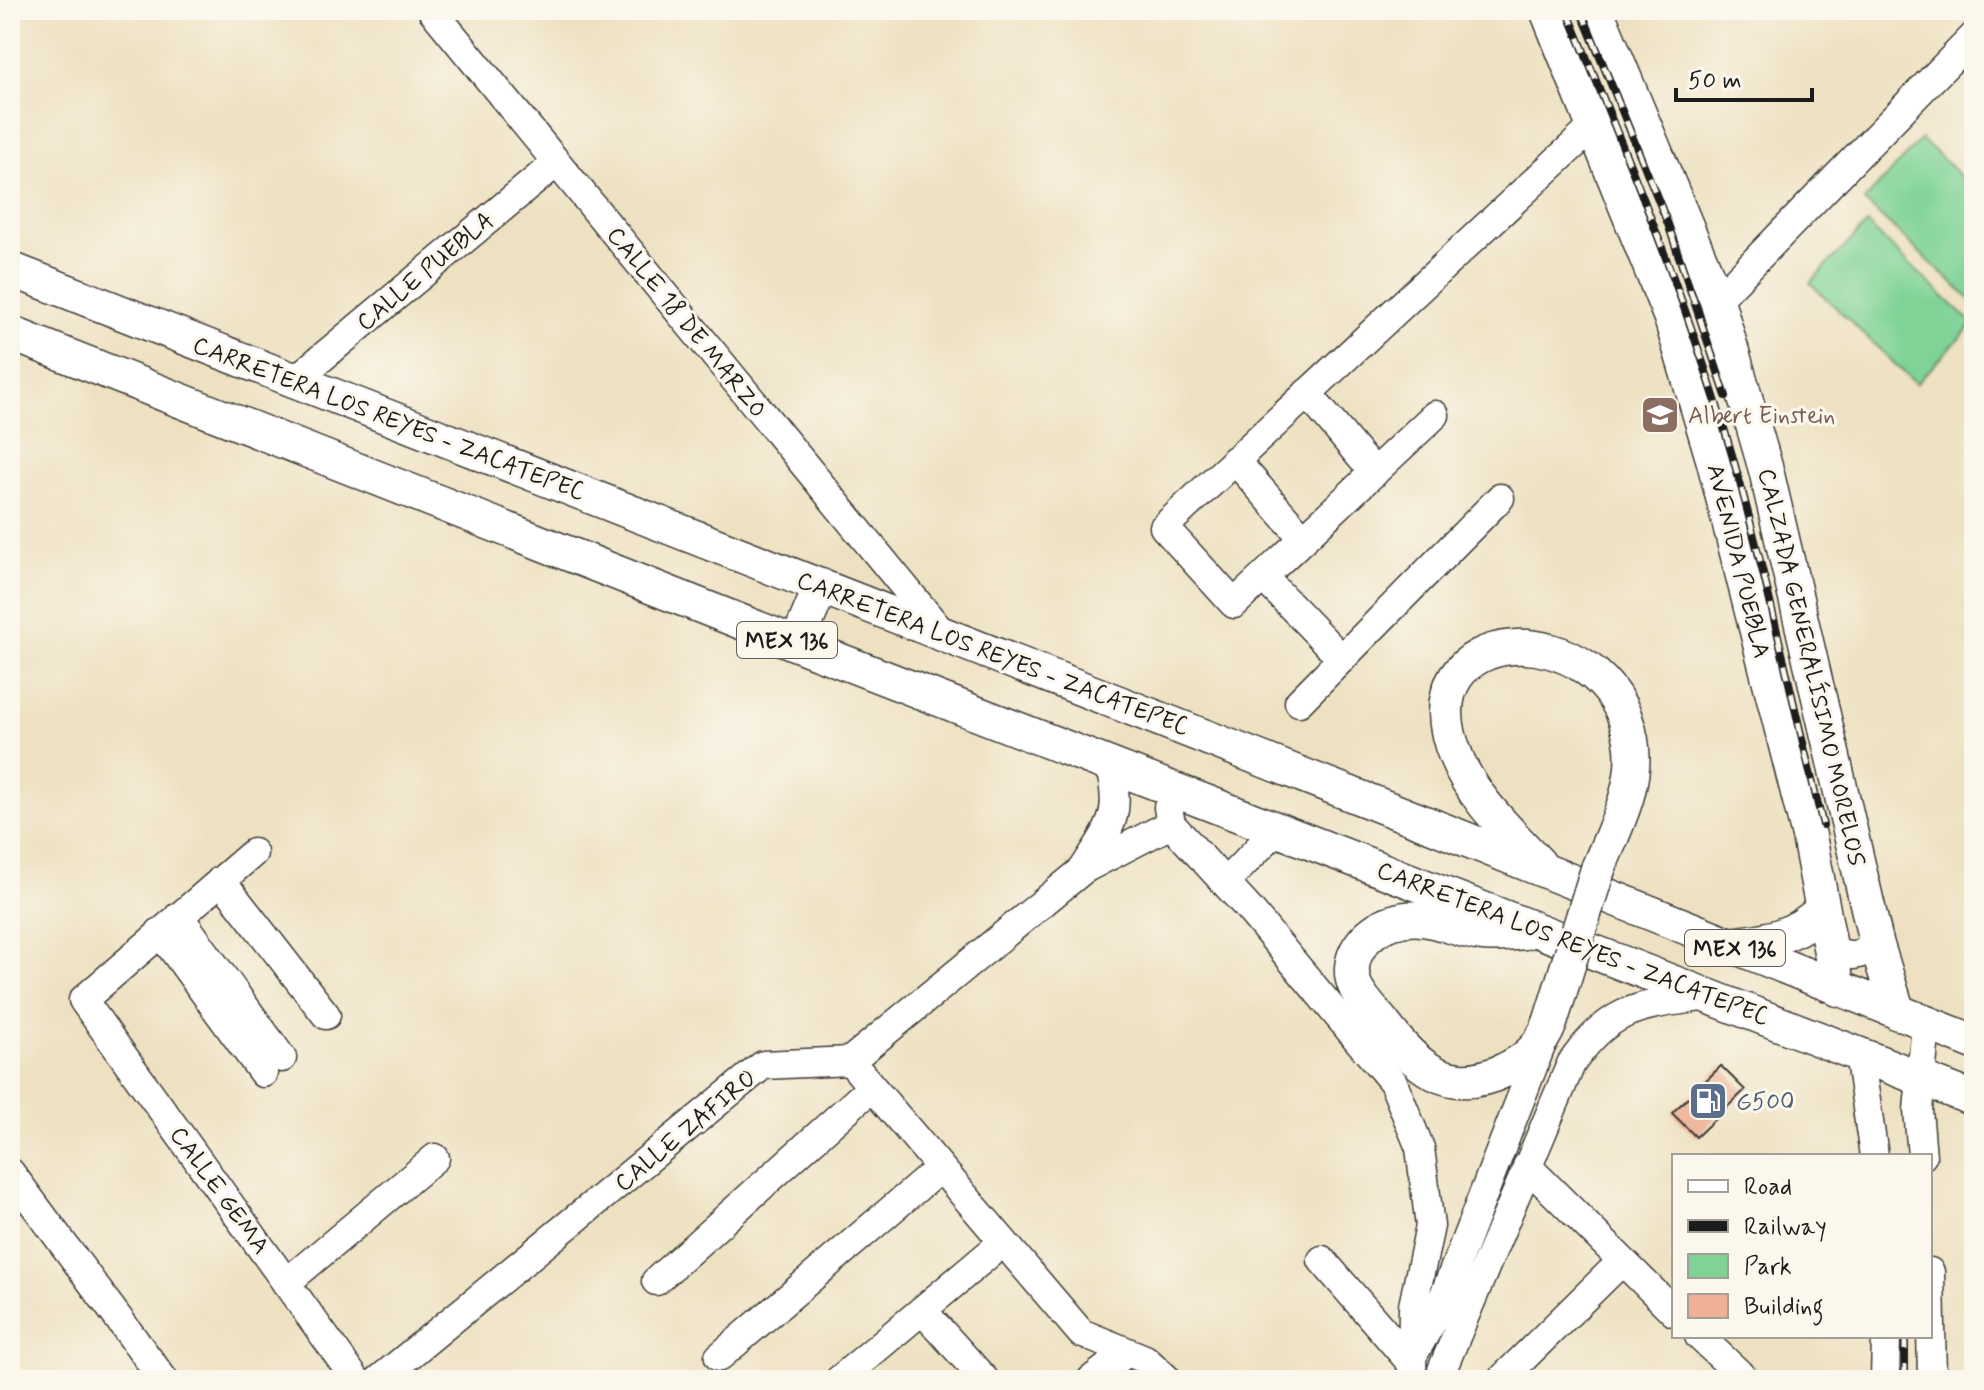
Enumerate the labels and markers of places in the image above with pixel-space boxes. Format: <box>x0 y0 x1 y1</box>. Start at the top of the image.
school or university icon: Albert Einstein <box>1639 394 1681 436</box>
place label: Albert Einstein <box>1688 401 1835 432</box>
fuel station icon: G500 <box>1687 1080 1729 1122</box>
place label: G500 <box>1736 1087 1794 1118</box>

